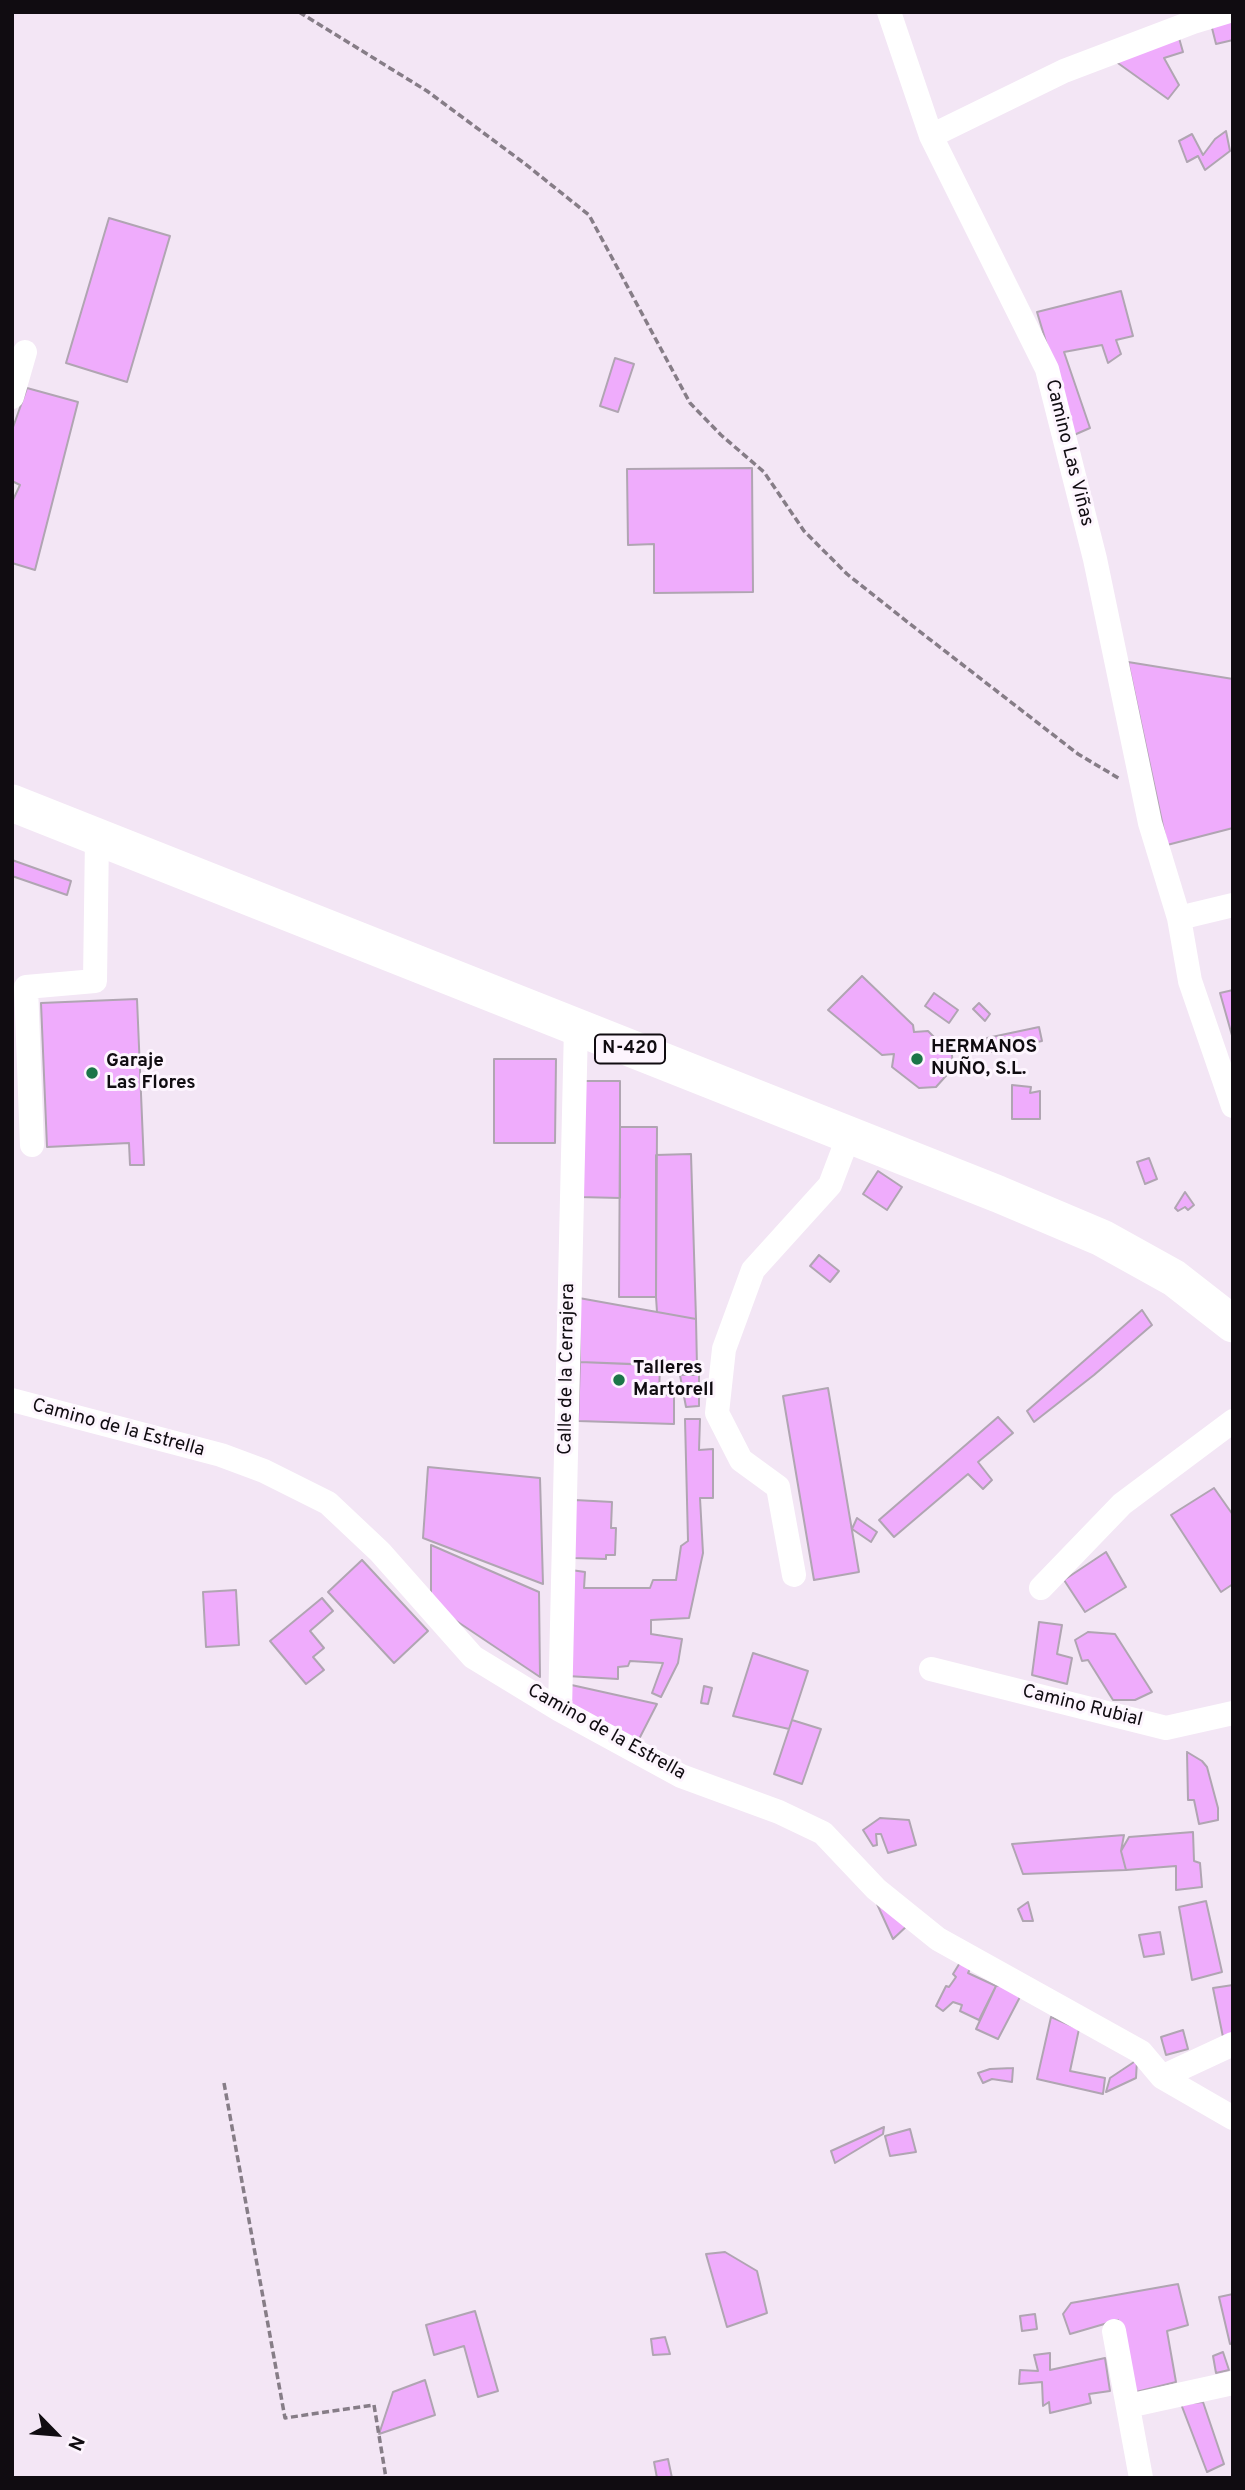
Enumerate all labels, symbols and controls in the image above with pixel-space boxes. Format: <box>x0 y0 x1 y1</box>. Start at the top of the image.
street label: Camino Las Viñas <box>1039 377 1097 529</box>
road number: N-420 <box>595 1034 665 1064</box>
place label: HERMANOS NUÑO, S.L. <box>931 1037 1037 1081</box>
place label: Garaje Las Flores <box>106 1051 196 1095</box>
marker: HERMANOS NUÑO, S.L. <box>909 1051 925 1067</box>
marker: Garaje Las Flores <box>84 1065 100 1081</box>
street label: Calle de la Cerrajera <box>555 1283 581 1455</box>
place label: Talleres Martorell <box>633 1358 714 1402</box>
marker: Talleres Martorell <box>611 1372 627 1388</box>
street label: Camino de la Estrella <box>29 1395 207 1463</box>
street label: Camino de la Estrella <box>523 1680 689 1786</box>
street label: Camino Rubial <box>1020 1681 1144 1733</box>
north arrow <box>21 2399 91 2469</box>
text: N <box>61 2432 89 2454</box>

